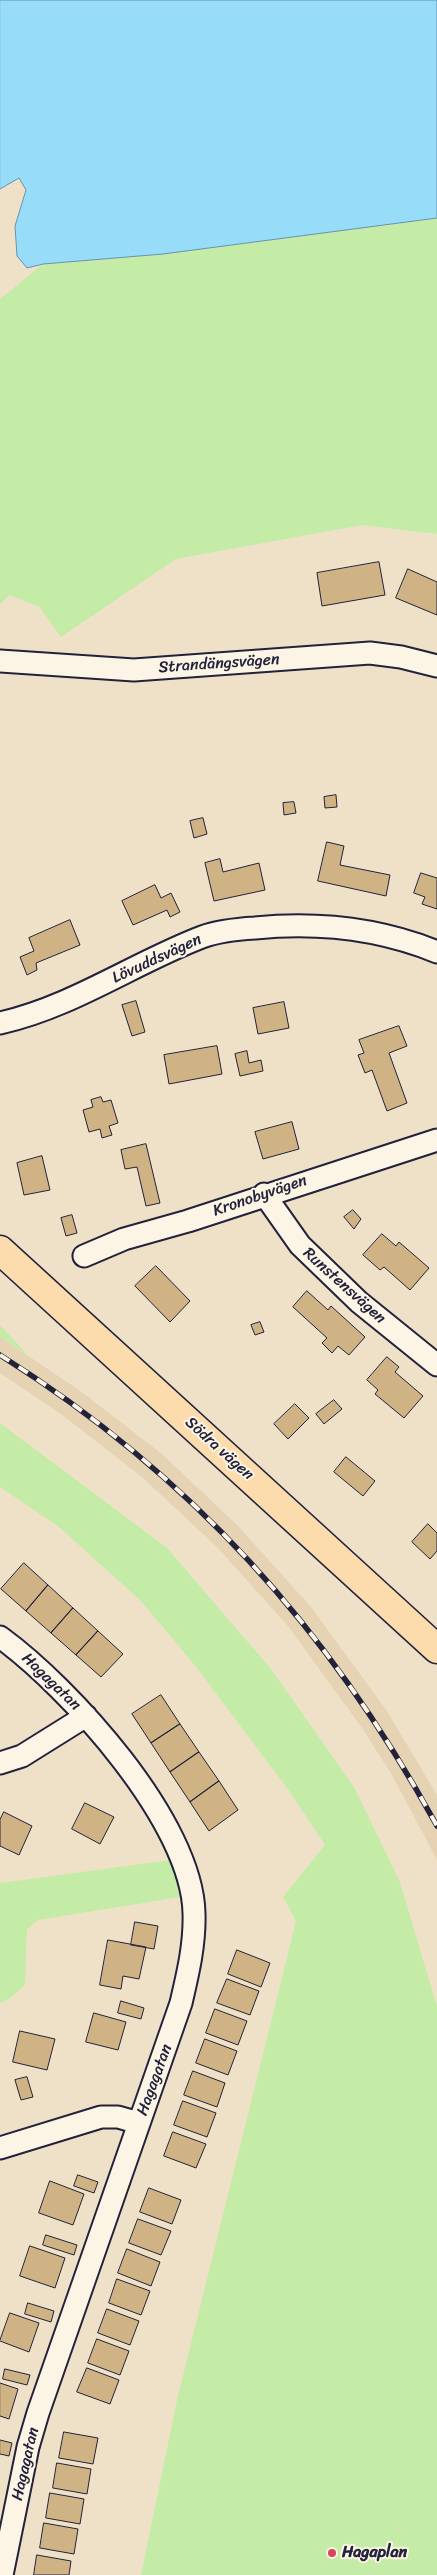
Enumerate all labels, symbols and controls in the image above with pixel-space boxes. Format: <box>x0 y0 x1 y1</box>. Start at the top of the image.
street label: Strandängsvägen <box>158 650 280 678</box>
street label: Lövuddsvägen <box>109 930 205 988</box>
street label: Kronobyvägen <box>211 1171 309 1221</box>
street label: Runstensvägen <box>299 1244 389 1328</box>
street label: Södra vägen <box>181 1413 257 1485</box>
street label: Hagagatan <box>17 1649 85 1715</box>
street label: Hagagatan <box>133 2042 177 2118</box>
street label: Hagagatan <box>8 2425 44 2503</box>
place label: Hagaplan <box>342 2543 407 2563</box>
marker: Hagaplan <box>326 2547 338 2559</box>

